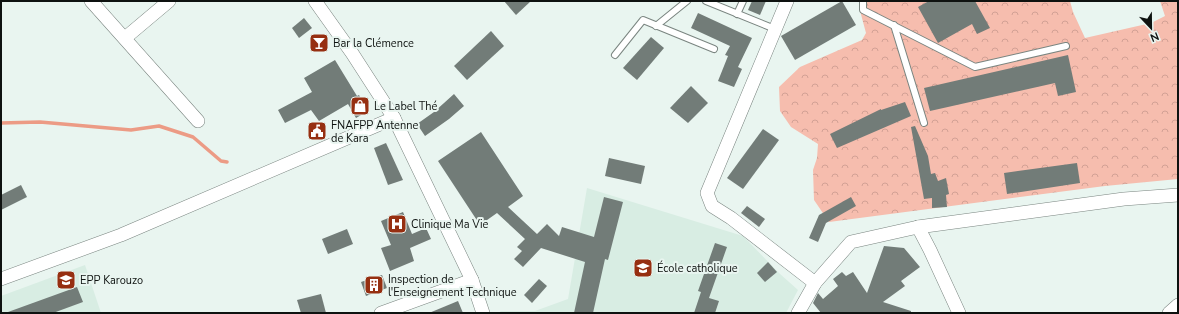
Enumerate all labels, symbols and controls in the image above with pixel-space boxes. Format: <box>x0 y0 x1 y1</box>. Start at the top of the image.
north arrow <box>1131 8 1171 48</box>
text: N <box>1148 28 1161 45</box>
bar icon: Bar la Clémence <box>308 32 330 54</box>
place label: Bar la Clémence <box>333 36 414 51</box>
shop icon: Le Label Thé <box>349 95 371 117</box>
place label: Le Label Thé <box>374 99 438 114</box>
place label: FNAFPP Antenne de Kara <box>331 118 418 146</box>
public building icon: FNAFPP Antenne de Kara <box>306 120 328 142</box>
hospital icon: Clinique Ma Vie <box>386 213 408 235</box>
place label: Clinique Ma Vie <box>411 217 488 232</box>
school or university icon: École catholique <box>632 257 654 279</box>
place label: École catholique <box>657 260 738 276</box>
school or university icon: EPP Karouzo <box>55 269 77 291</box>
place label: Inspection de l'Enseignement Technique <box>388 272 517 300</box>
place label: EPP Karouzo <box>80 273 143 288</box>
building icon: Inspection de l'Enseignement Technique <box>363 274 385 296</box>

